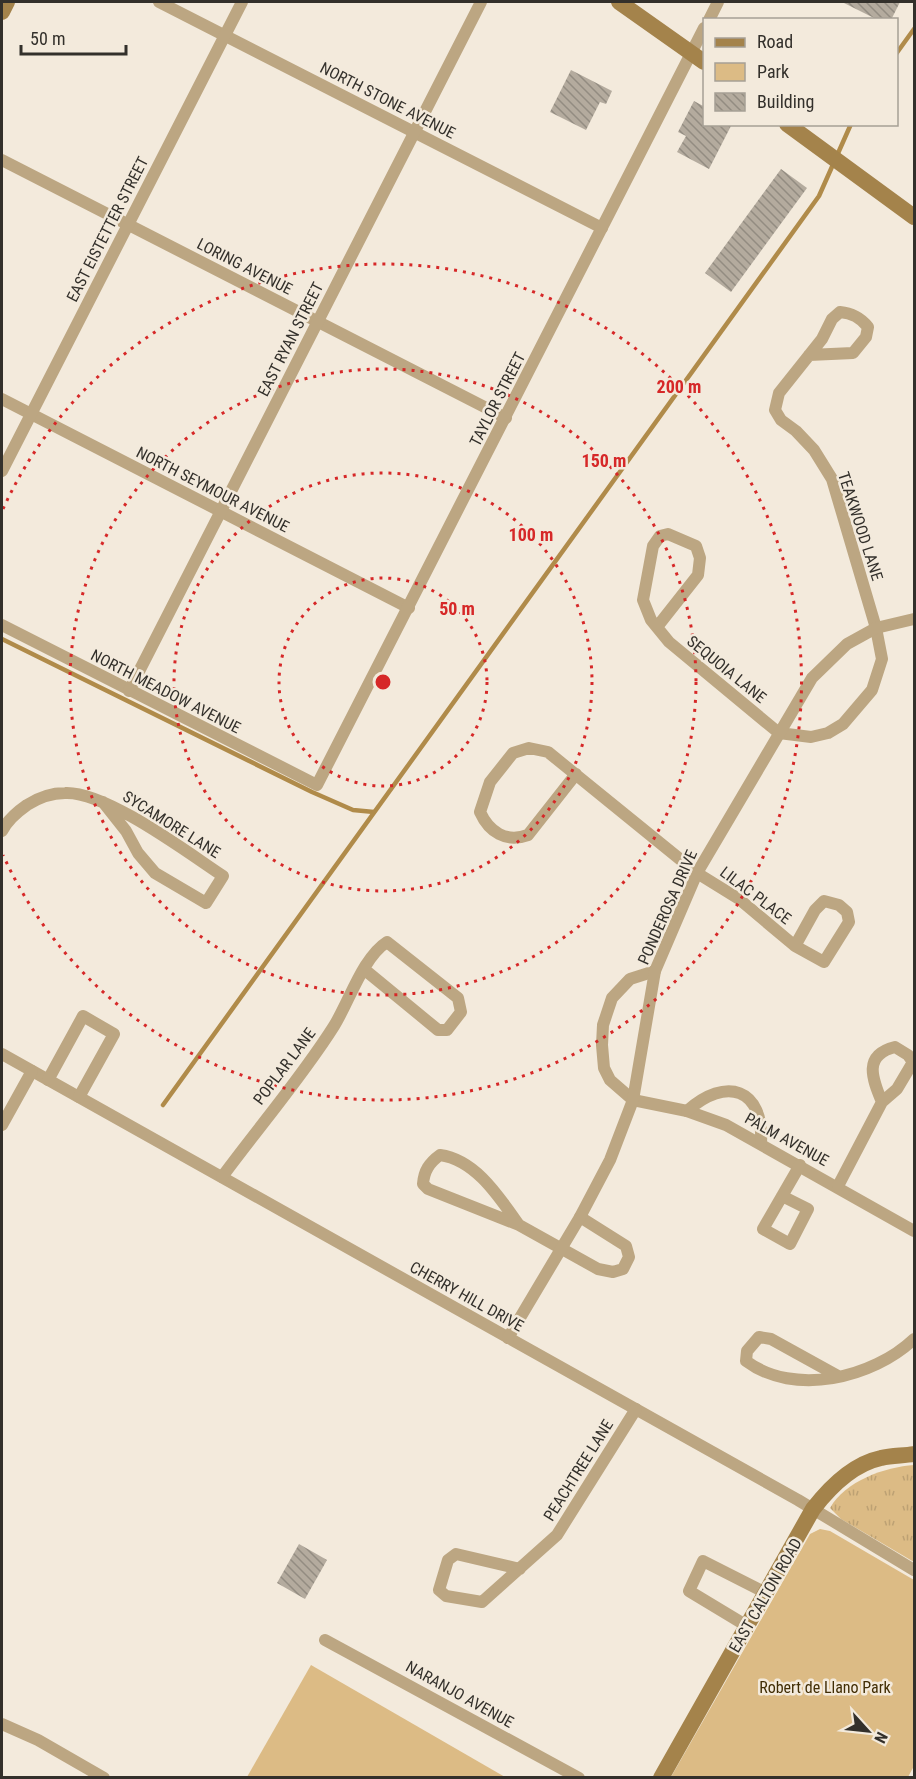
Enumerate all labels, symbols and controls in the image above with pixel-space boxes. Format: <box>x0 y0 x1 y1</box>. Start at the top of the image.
scale bar <box>21 18 126 56</box>
legend <box>703 18 898 126</box>
text: 50 m <box>30 28 65 49</box>
text: Road <box>757 31 793 52</box>
street label: NORTH STONE AVENUE <box>317 58 459 143</box>
text: Park <box>757 61 789 82</box>
text: Building <box>757 91 814 112</box>
street label: EAST EISTETTER STREET <box>63 154 152 305</box>
street label: LORING AVENUE <box>194 234 296 299</box>
street label: EAST RYAN STREET <box>254 279 327 399</box>
street label: TAYLOR STREET <box>466 349 529 449</box>
text: 200 m <box>657 376 701 397</box>
street label: NORTH SEYMOUR AVENUE <box>133 443 292 536</box>
text: 150 m <box>582 450 626 471</box>
street label: TEAKWOOD LANE <box>834 469 887 583</box>
text: 100 m <box>509 524 553 545</box>
text: 50 m <box>439 598 475 619</box>
street label: SEQUOIA LANE <box>683 632 770 707</box>
street label: NORTH MEADOW AVENUE <box>88 645 244 738</box>
centre of rings <box>373 672 393 692</box>
street label: SYCAMORE LANE <box>119 787 224 862</box>
street label: PONDEROSA DRIVE <box>634 847 701 967</box>
street label: LILAC PLACE <box>716 863 795 928</box>
street label: POPLAR LANE <box>249 1024 320 1108</box>
street label: PALM AVENUE <box>742 1109 832 1170</box>
street label: CHERRY HILL DRIVE <box>407 1257 527 1336</box>
street label: PEACHTREE LANE <box>540 1416 617 1524</box>
street label: EAST CALTON ROAD <box>725 1535 806 1656</box>
street label: NARANJO AVENUE <box>403 1657 517 1732</box>
park label: Robert de Llano Park <box>759 1678 892 1697</box>
north arrow <box>838 1701 898 1761</box>
text: N <box>870 1729 892 1746</box>

